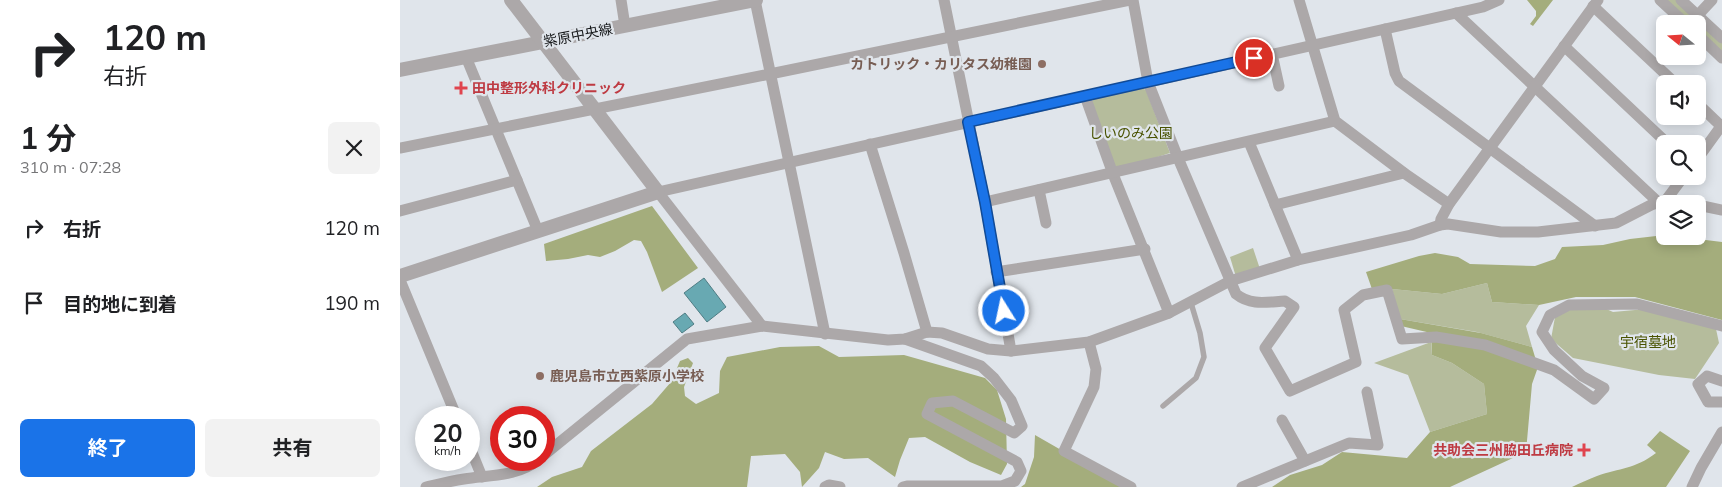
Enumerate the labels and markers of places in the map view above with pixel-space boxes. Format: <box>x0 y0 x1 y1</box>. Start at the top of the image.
pin <box>1233 37 1275 79</box>
place label: カトリック・カリタス幼稚園 <box>850 55 1032 73</box>
marker: カトリック・カリタス幼稚園 <box>1036 58 1048 70</box>
place label: 田中整形外科クリニック <box>472 79 626 97</box>
marker: 田中整形外科クリニック <box>454 81 468 95</box>
place label: 鹿児島市立西紫原小学校 <box>550 367 704 385</box>
marker: 鹿児島市立西紫原小学校 <box>534 370 546 382</box>
place label: 共助会三州脇田丘病院 <box>1433 441 1573 459</box>
marker: 共助会三州脇田丘病院 <box>1577 443 1591 457</box>

